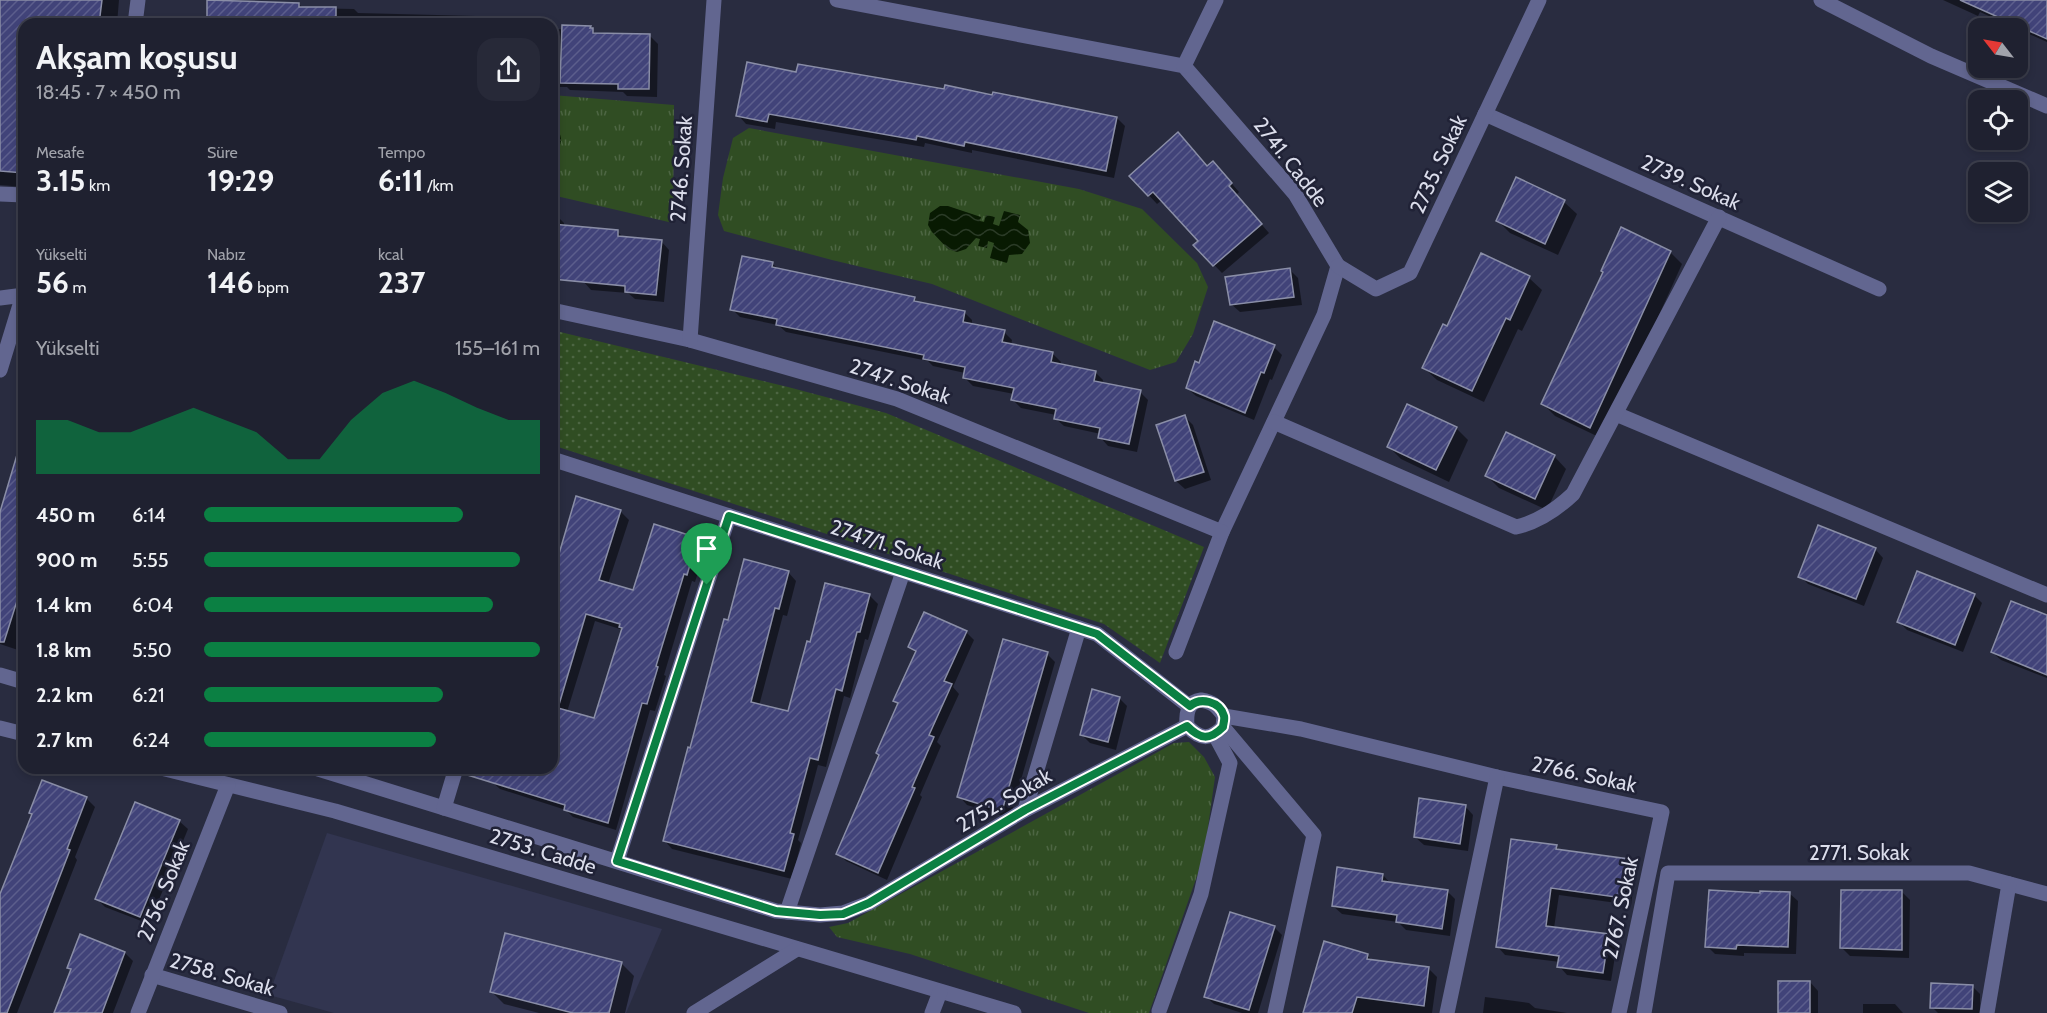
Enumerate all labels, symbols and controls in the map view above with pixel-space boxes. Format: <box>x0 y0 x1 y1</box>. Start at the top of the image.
north arrow <box>1968 18 2028 78</box>
map controls <box>1968 18 2028 222</box>
text: Akşam koşusu <box>36 37 238 77</box>
button: share <box>477 38 540 101</box>
text: 18:45 · 7 × 450 m <box>36 80 181 104</box>
button: locate <box>1968 90 2028 150</box>
street label: 2735. Sokak <box>1404 110 1472 217</box>
street label: 2741. Cadde <box>1249 113 1334 212</box>
street label: 2746. Sokak <box>665 114 697 223</box>
text: Mesafe <box>36 143 85 162</box>
text: Süre <box>207 143 238 162</box>
text: Tempo <box>378 143 425 162</box>
street label: 2739. Sokak <box>1637 149 1745 215</box>
text: 3.15 <box>36 162 85 199</box>
text: 19:29 <box>207 162 274 199</box>
text: 6:11 <box>378 162 424 199</box>
button: layers <box>1968 162 2028 222</box>
text: km <box>85 176 110 195</box>
text: /km <box>424 176 454 195</box>
text: Yükselti <box>36 245 87 264</box>
text: Nabız <box>207 245 246 264</box>
text: kcal <box>378 245 404 264</box>
text: 56 <box>36 264 69 301</box>
text: 146 <box>207 264 254 301</box>
text: 237 <box>378 264 425 301</box>
text: m <box>69 278 87 297</box>
text: bpm <box>254 278 289 297</box>
text: Yükselti <box>36 336 100 360</box>
text: 155–161 m <box>455 336 540 360</box>
street label: 2747. Sokak <box>846 353 954 409</box>
text: 450 m <box>36 503 95 527</box>
text: 6:14 <box>132 503 166 527</box>
street label: 2747/1. Sokak <box>827 514 947 574</box>
pin <box>681 523 732 585</box>
icon: arrive <box>690 532 723 565</box>
text: 900 m <box>36 548 97 572</box>
text: 5:55 <box>132 548 169 572</box>
text: 1.4 km <box>36 593 92 617</box>
text: 6:04 <box>132 593 173 617</box>
text: 1.8 km <box>36 638 91 662</box>
text: 5:50 <box>132 638 172 662</box>
text: 2.2 km <box>36 683 93 707</box>
text: 6:21 <box>132 683 165 707</box>
text: 2.7 km <box>36 728 93 752</box>
text: 6:24 <box>132 728 170 752</box>
street label: 2766. Sokak <box>1529 751 1639 797</box>
street label: 2752. Sokak <box>952 762 1056 837</box>
street label: 2753. Cadde <box>487 823 600 879</box>
street label: 2756. Sokak <box>131 836 195 945</box>
street label: 2771. Sokak <box>1809 840 1910 865</box>
street label: 2767. Sokak <box>1597 854 1643 962</box>
street label: 2758. Sokak <box>167 947 278 1001</box>

